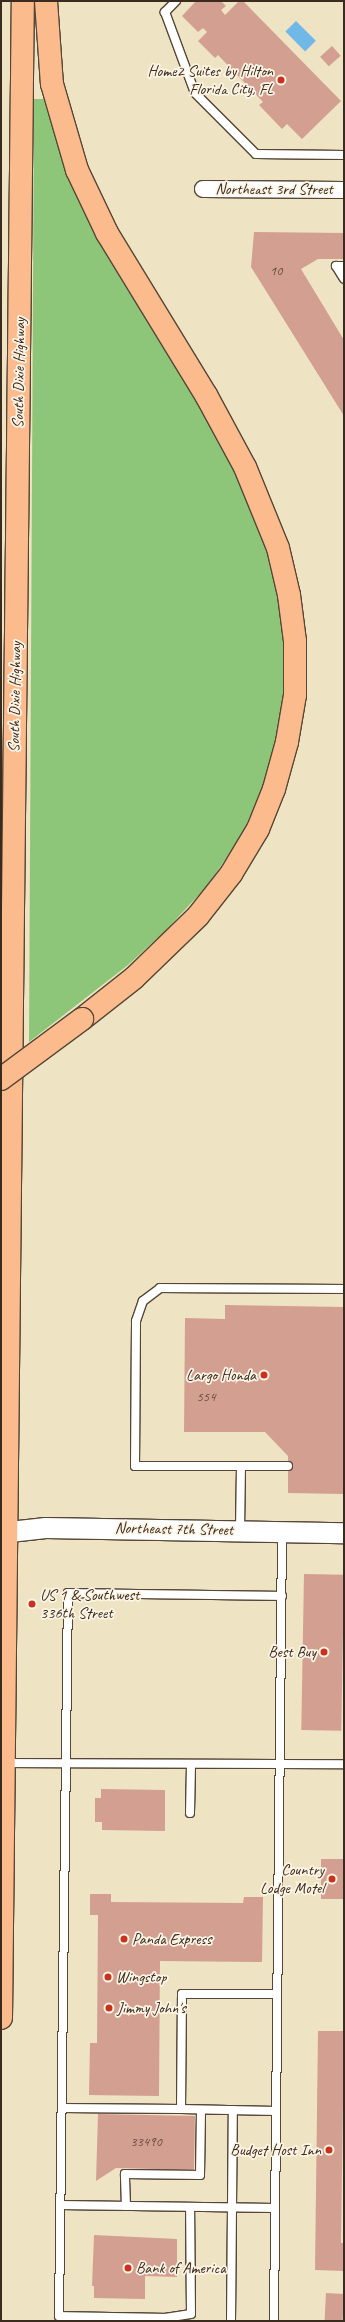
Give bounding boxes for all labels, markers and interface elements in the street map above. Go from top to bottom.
place label: Home2 Suites by Hilton Florida City, FL [148,61,273,99]
marker: Home2 Suites by Hilton Florida City, FL [276,75,286,85]
street label: Northeast 3rd Street [215,179,333,199]
house number: 10 [270,263,282,279]
street label: South Dixie Highway [8,317,30,429]
street label: South Dixie Highway [4,641,26,753]
place label: Largo Honda [187,1365,256,1385]
marker: Largo Honda [259,1370,269,1380]
house number: 554 [197,1389,215,1405]
street label: Northeast 7th Street [115,1518,233,1540]
place label: US 1 & Southwest 336th Street [40,1585,139,1623]
marker: US 1 & Southwest 336th Street [27,1599,37,1609]
place label: Best Buy [268,1642,316,1662]
marker: Best Buy [319,1647,329,1657]
place label: Country Lodge Motel [260,1860,324,1898]
marker: Country Lodge Motel [327,1874,337,1884]
place label: Panda Express [132,1929,212,1949]
marker: Panda Express [119,1934,129,1944]
place label: Wingstop [116,1967,166,1987]
marker: Wingstop [103,1972,113,1982]
place label: Jimmy John's [117,1998,185,2018]
marker: Jimmy John's [104,2003,114,2013]
house number: 33490 [130,2134,162,2150]
place label: Budget Host Inn [231,2140,321,2160]
marker: Budget Host Inn [324,2145,334,2155]
place label: Bank of America [136,2258,226,2278]
marker: Bank of America [123,2263,133,2273]

